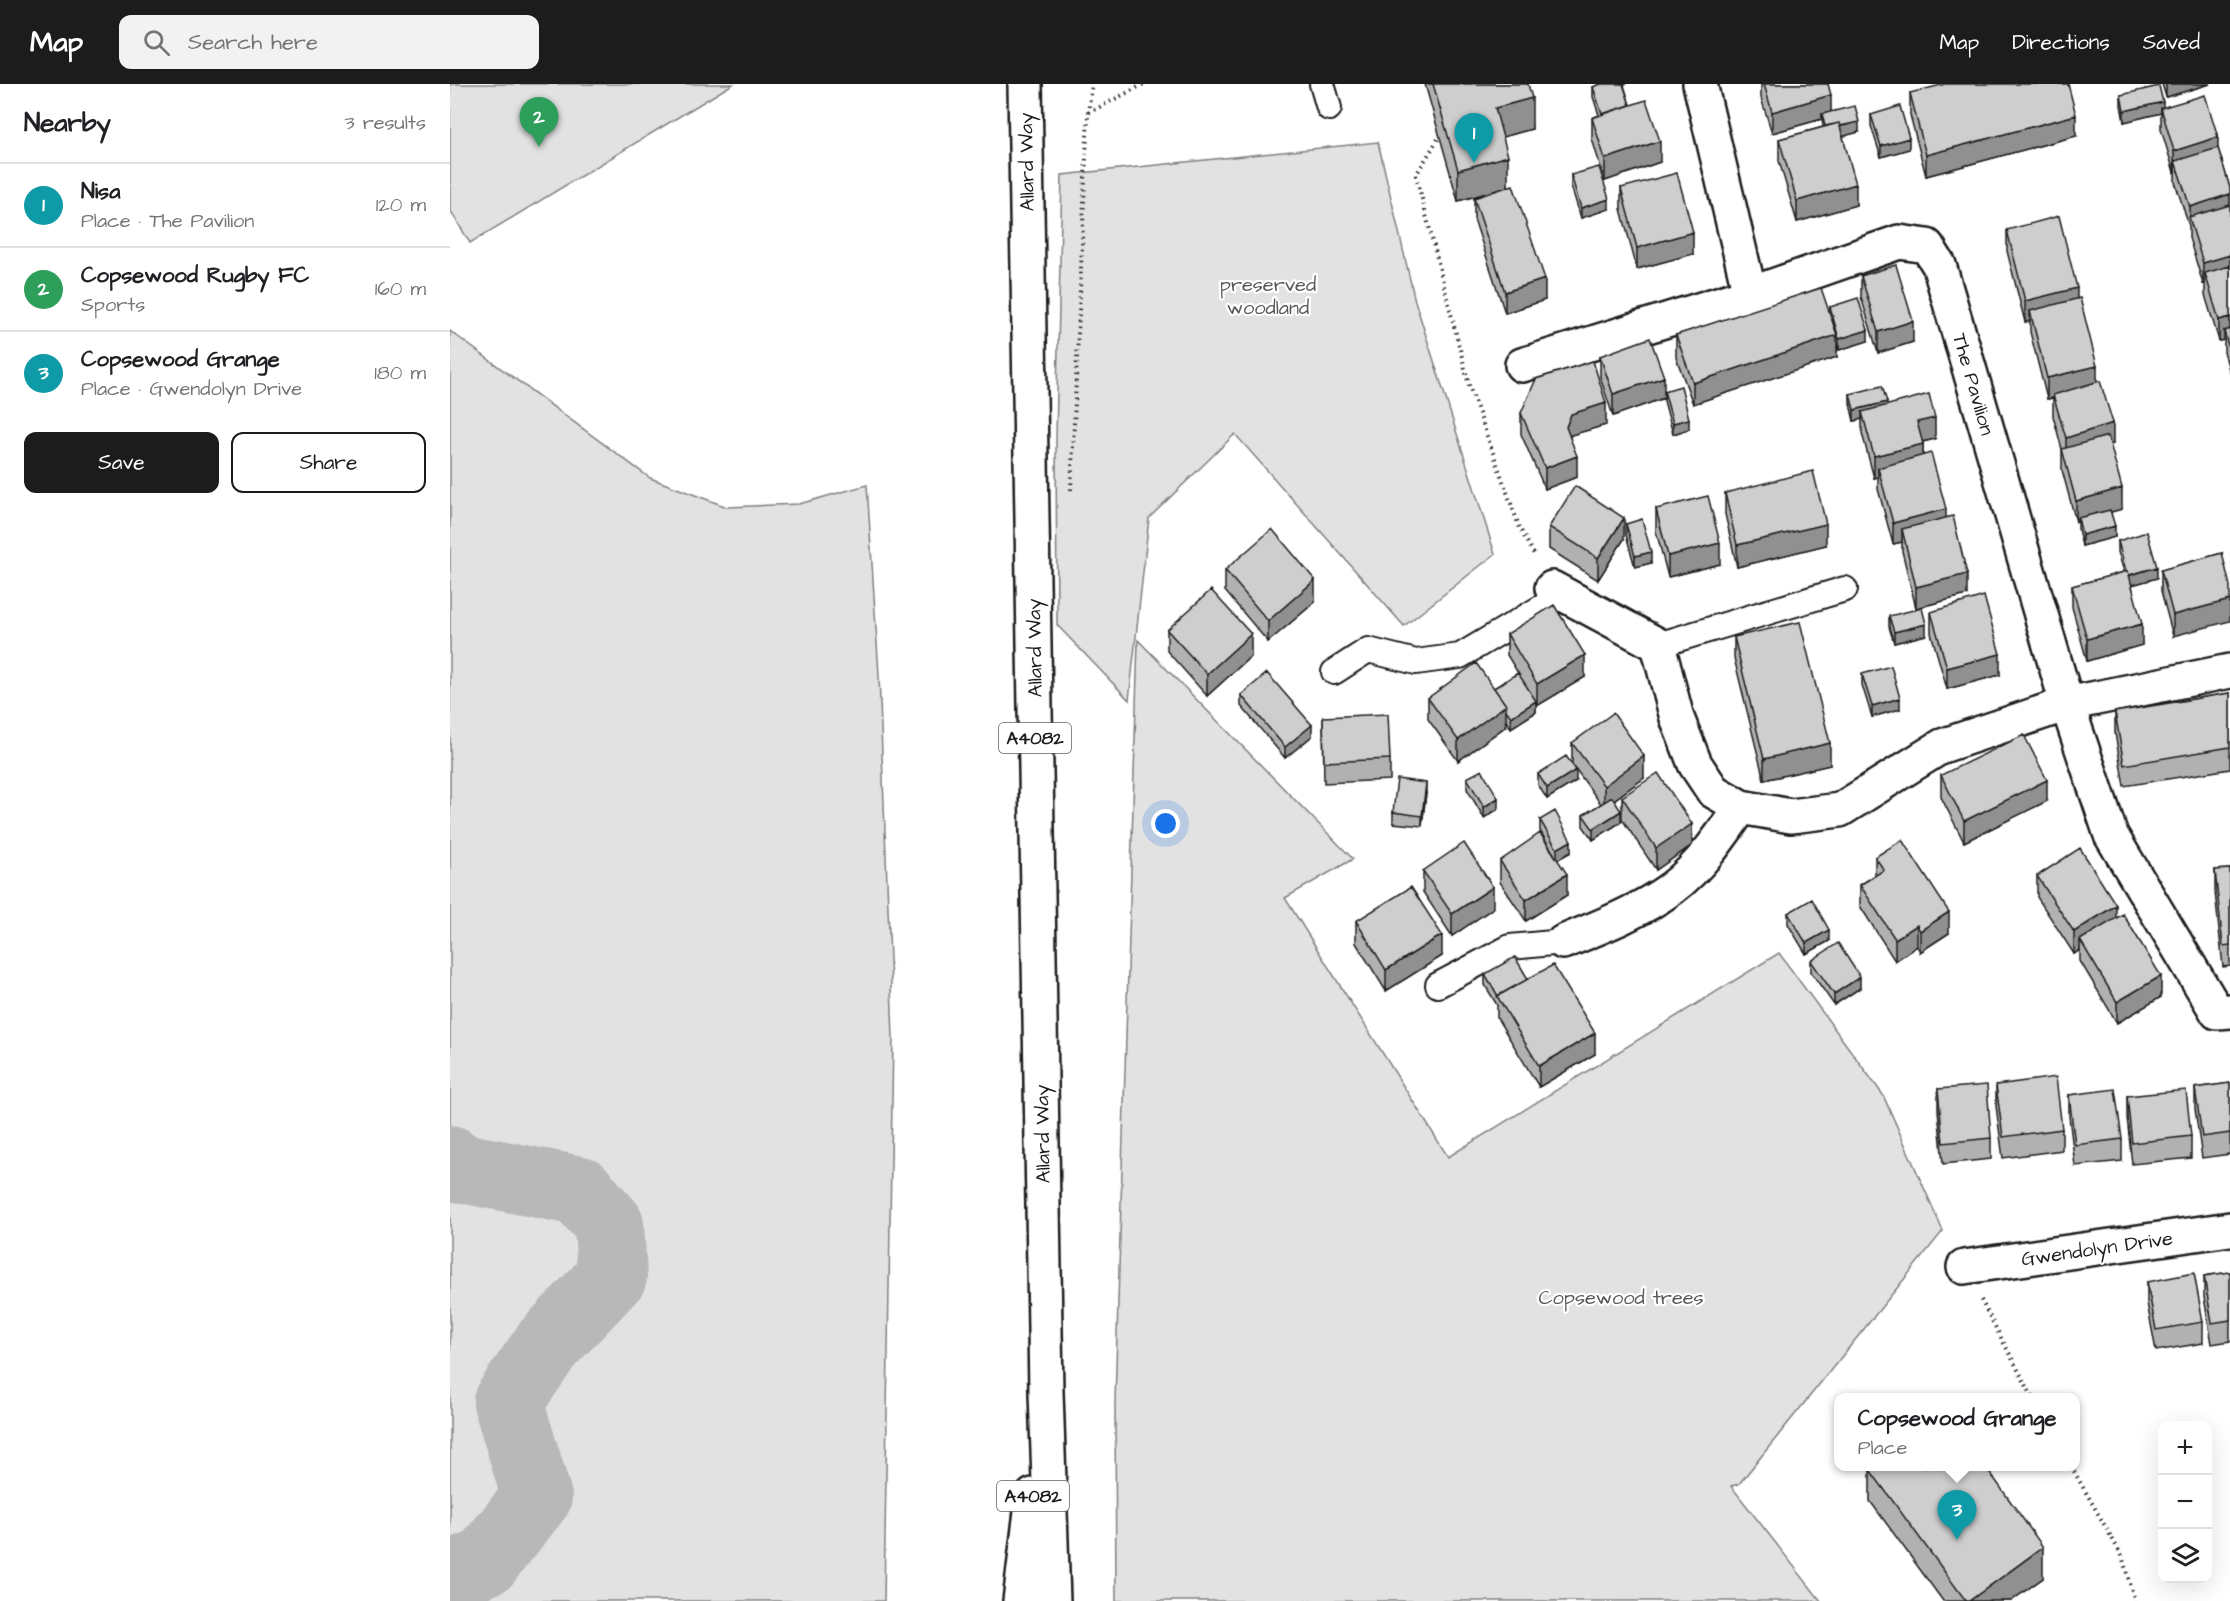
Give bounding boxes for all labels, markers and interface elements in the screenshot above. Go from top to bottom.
search box [119,15,539,69]
text: Map [30,23,83,62]
icon: search [140,26,173,59]
text: Search here [188,27,318,58]
text: Map [1939,28,1979,57]
text: Directions [2012,28,2110,57]
text: Saved [2143,28,2200,57]
pin: 2 [520,98,559,147]
text: Nearby [24,105,111,141]
text: 3 results [344,109,426,137]
street label: Allard Way [1012,112,1043,211]
pin: 1 [1454,113,1494,163]
text: Nisa [81,176,120,207]
text: 1 [42,191,45,219]
text: 120 m [376,191,426,219]
text: Place · The Pavilion [81,207,254,235]
text: Copsewood Rugby FC [81,260,309,291]
park label: preserved woodland [1220,271,1316,322]
text: 2 [38,275,49,303]
text: 160 m [375,275,426,303]
text: Sports [81,291,145,319]
street label: The Pavilion [1945,330,2001,439]
text: Copsewood Grange [81,344,280,375]
text: 3 [38,359,49,387]
text: 180 m [374,359,426,387]
text: Place · Gwendolyn Drive [81,375,302,403]
button: Save [24,432,219,493]
button: Share [231,432,426,493]
street label: Allard Way [1020,598,1051,697]
road number: A4082 [999,723,1071,753]
your location [1151,809,1180,838]
street label: Allard Way [1028,1084,1059,1183]
street label: Gwendolyn Drive [2020,1224,2175,1274]
park label: Copsewood trees [1538,1284,1704,1312]
popup [1834,1393,2080,1471]
text: Copsewood Grange [1858,1403,2056,1434]
map controls [2158,1421,2212,1583]
button: + [2158,1421,2212,1475]
text: Place [1858,1434,1907,1462]
button: − [2158,1475,2212,1529]
road number: A4082 [997,1481,1069,1511]
pin: 3 [1938,1490,1976,1540]
button: layers [2158,1529,2212,1583]

